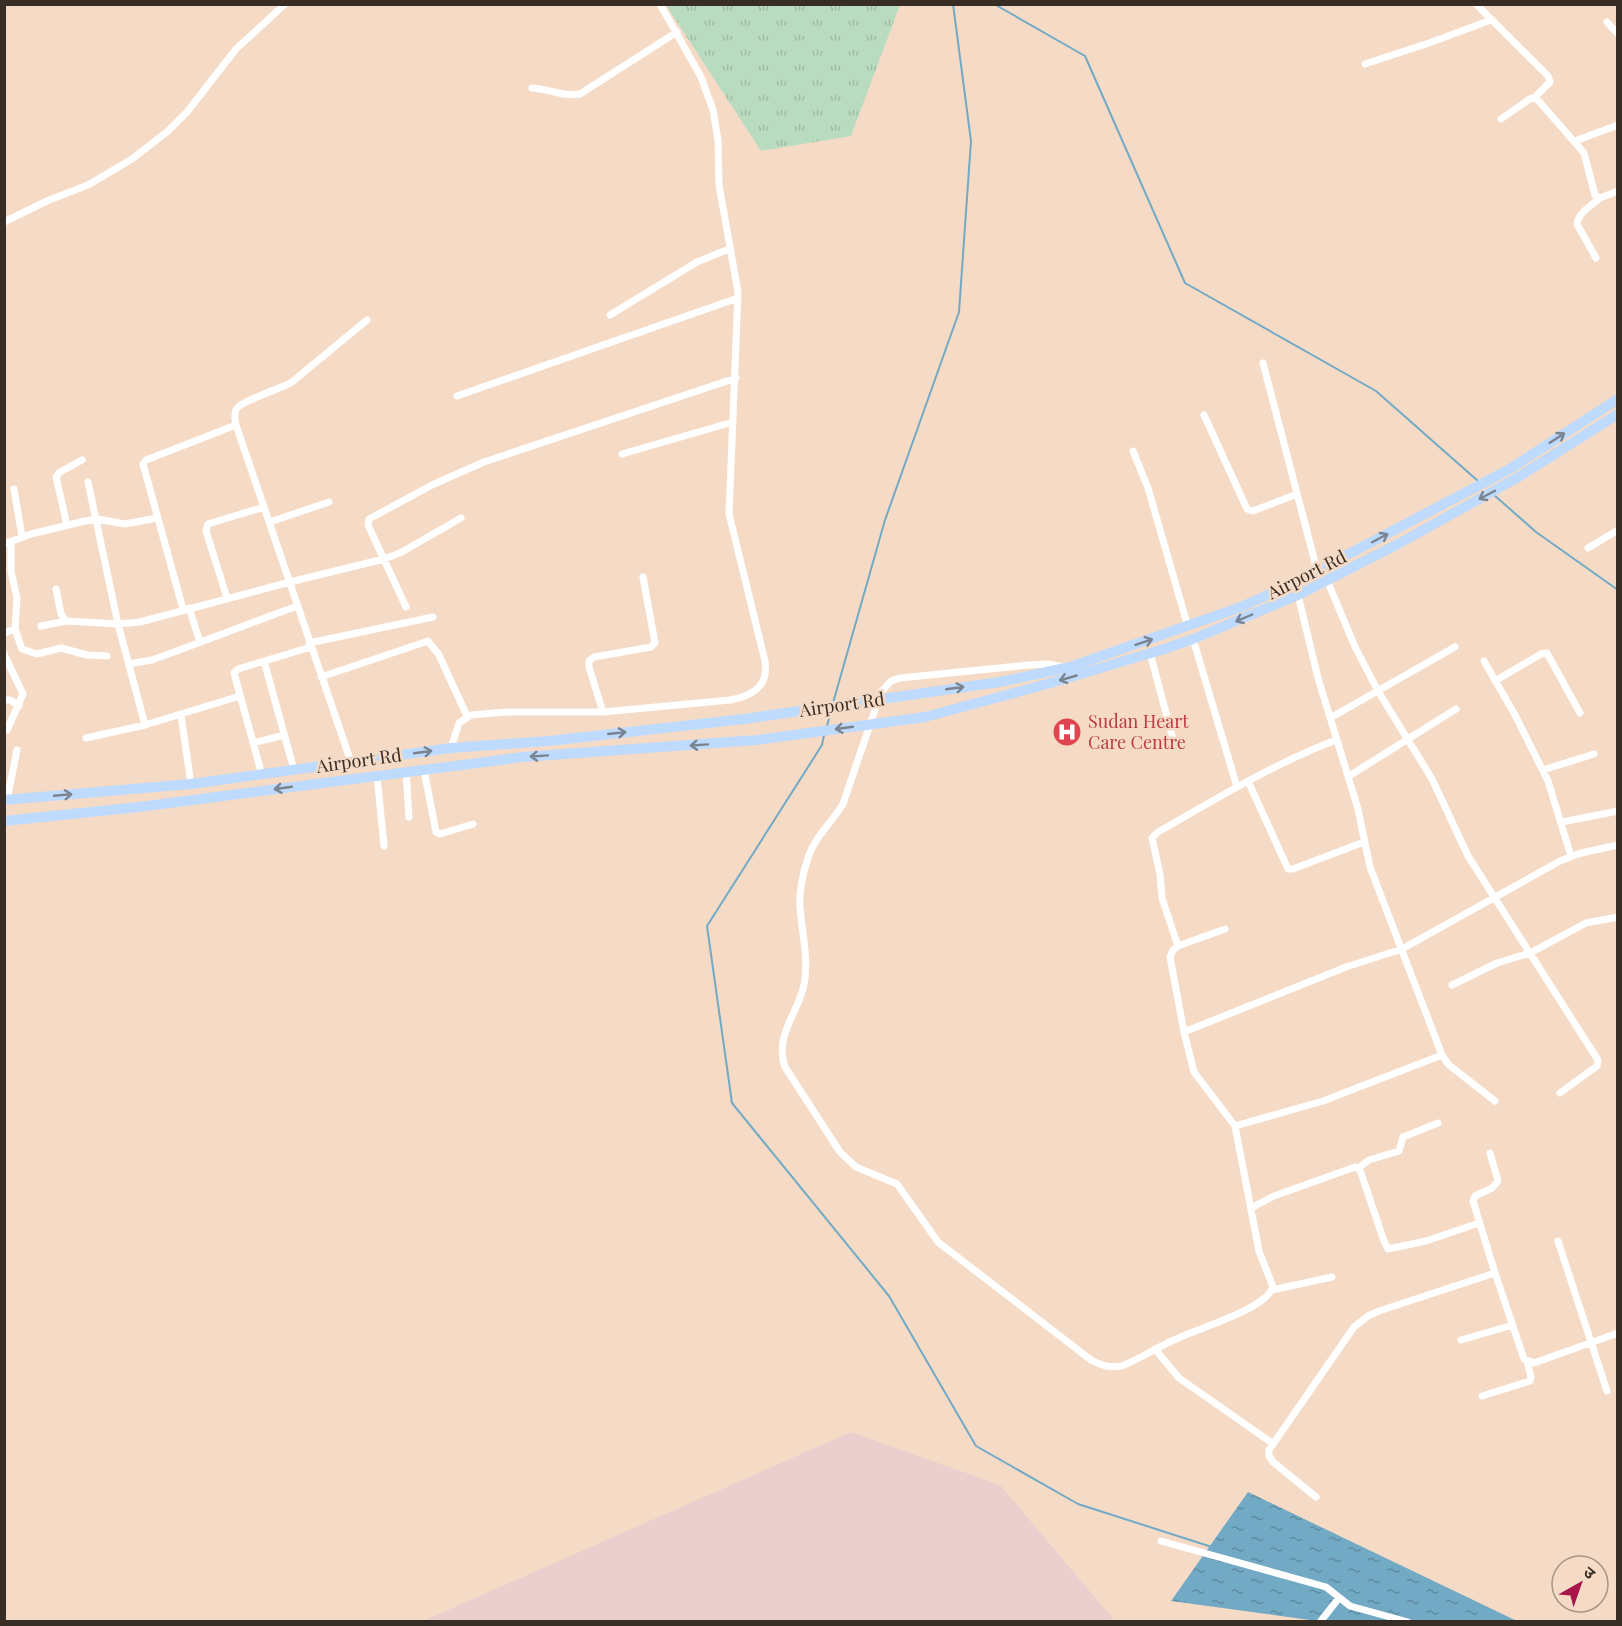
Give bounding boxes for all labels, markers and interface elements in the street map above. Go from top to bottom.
one-way arrow [1548,432,1565,444]
one-way arrow [1479,489,1496,501]
one-way arrow [1370,532,1388,544]
street label: Airport Rd [1262,544,1351,605]
one-way arrow [1235,613,1253,624]
one-way arrow [1134,636,1153,647]
one-way arrow [1059,673,1078,685]
one-way arrow [945,683,965,694]
street label: Airport Rd [797,686,886,722]
place label: Sudan Heart Care Centre [1088,709,1189,754]
hospital icon: Sudan Heart Care Centre [1051,716,1083,748]
one-way arrow [834,722,854,733]
one-way arrow [607,728,627,739]
one-way arrow [690,740,709,751]
street label: Airport Rd [314,742,403,778]
one-way arrow [413,746,432,757]
one-way arrow [529,751,549,762]
one-way arrow [274,783,293,794]
one-way arrow [52,789,72,800]
north arrow [1550,1554,1610,1614]
text: उ [1580,1561,1601,1584]

